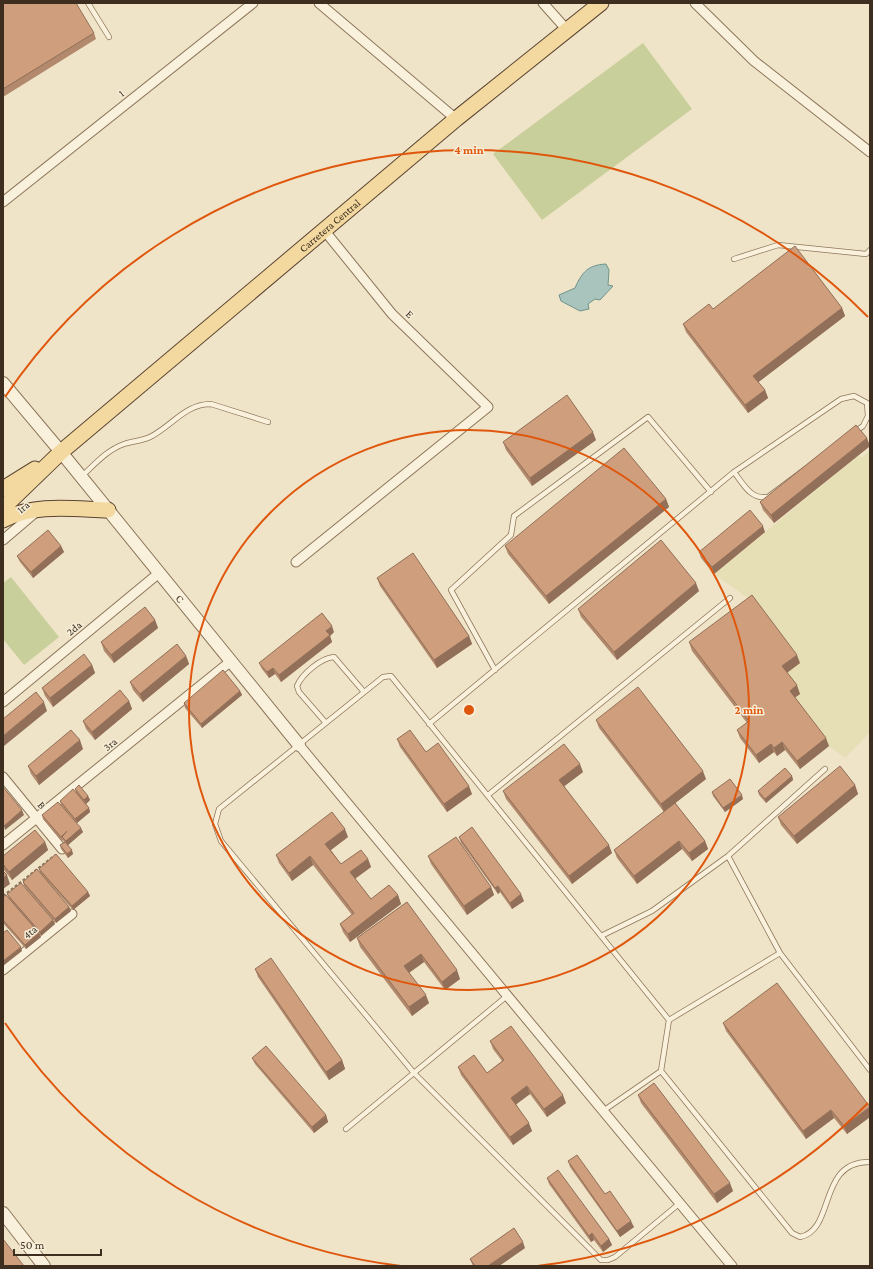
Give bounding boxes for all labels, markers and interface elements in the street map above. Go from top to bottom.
street label: 1 [116,87,126,99]
text: 4 min [454,143,484,157]
street label: Carretera Central [297,196,363,255]
street label: E [404,308,416,320]
street label: 1ra [14,498,32,516]
street label: C [173,592,187,605]
street label: 2da [64,618,84,638]
centre of rings [462,703,476,717]
text: 2 min [735,703,764,717]
street label: 3ra [101,735,119,753]
street label: B [35,799,49,811]
street label: 4ta [21,923,39,941]
scale bar [14,1231,101,1257]
text: 50 m [20,1238,45,1252]

